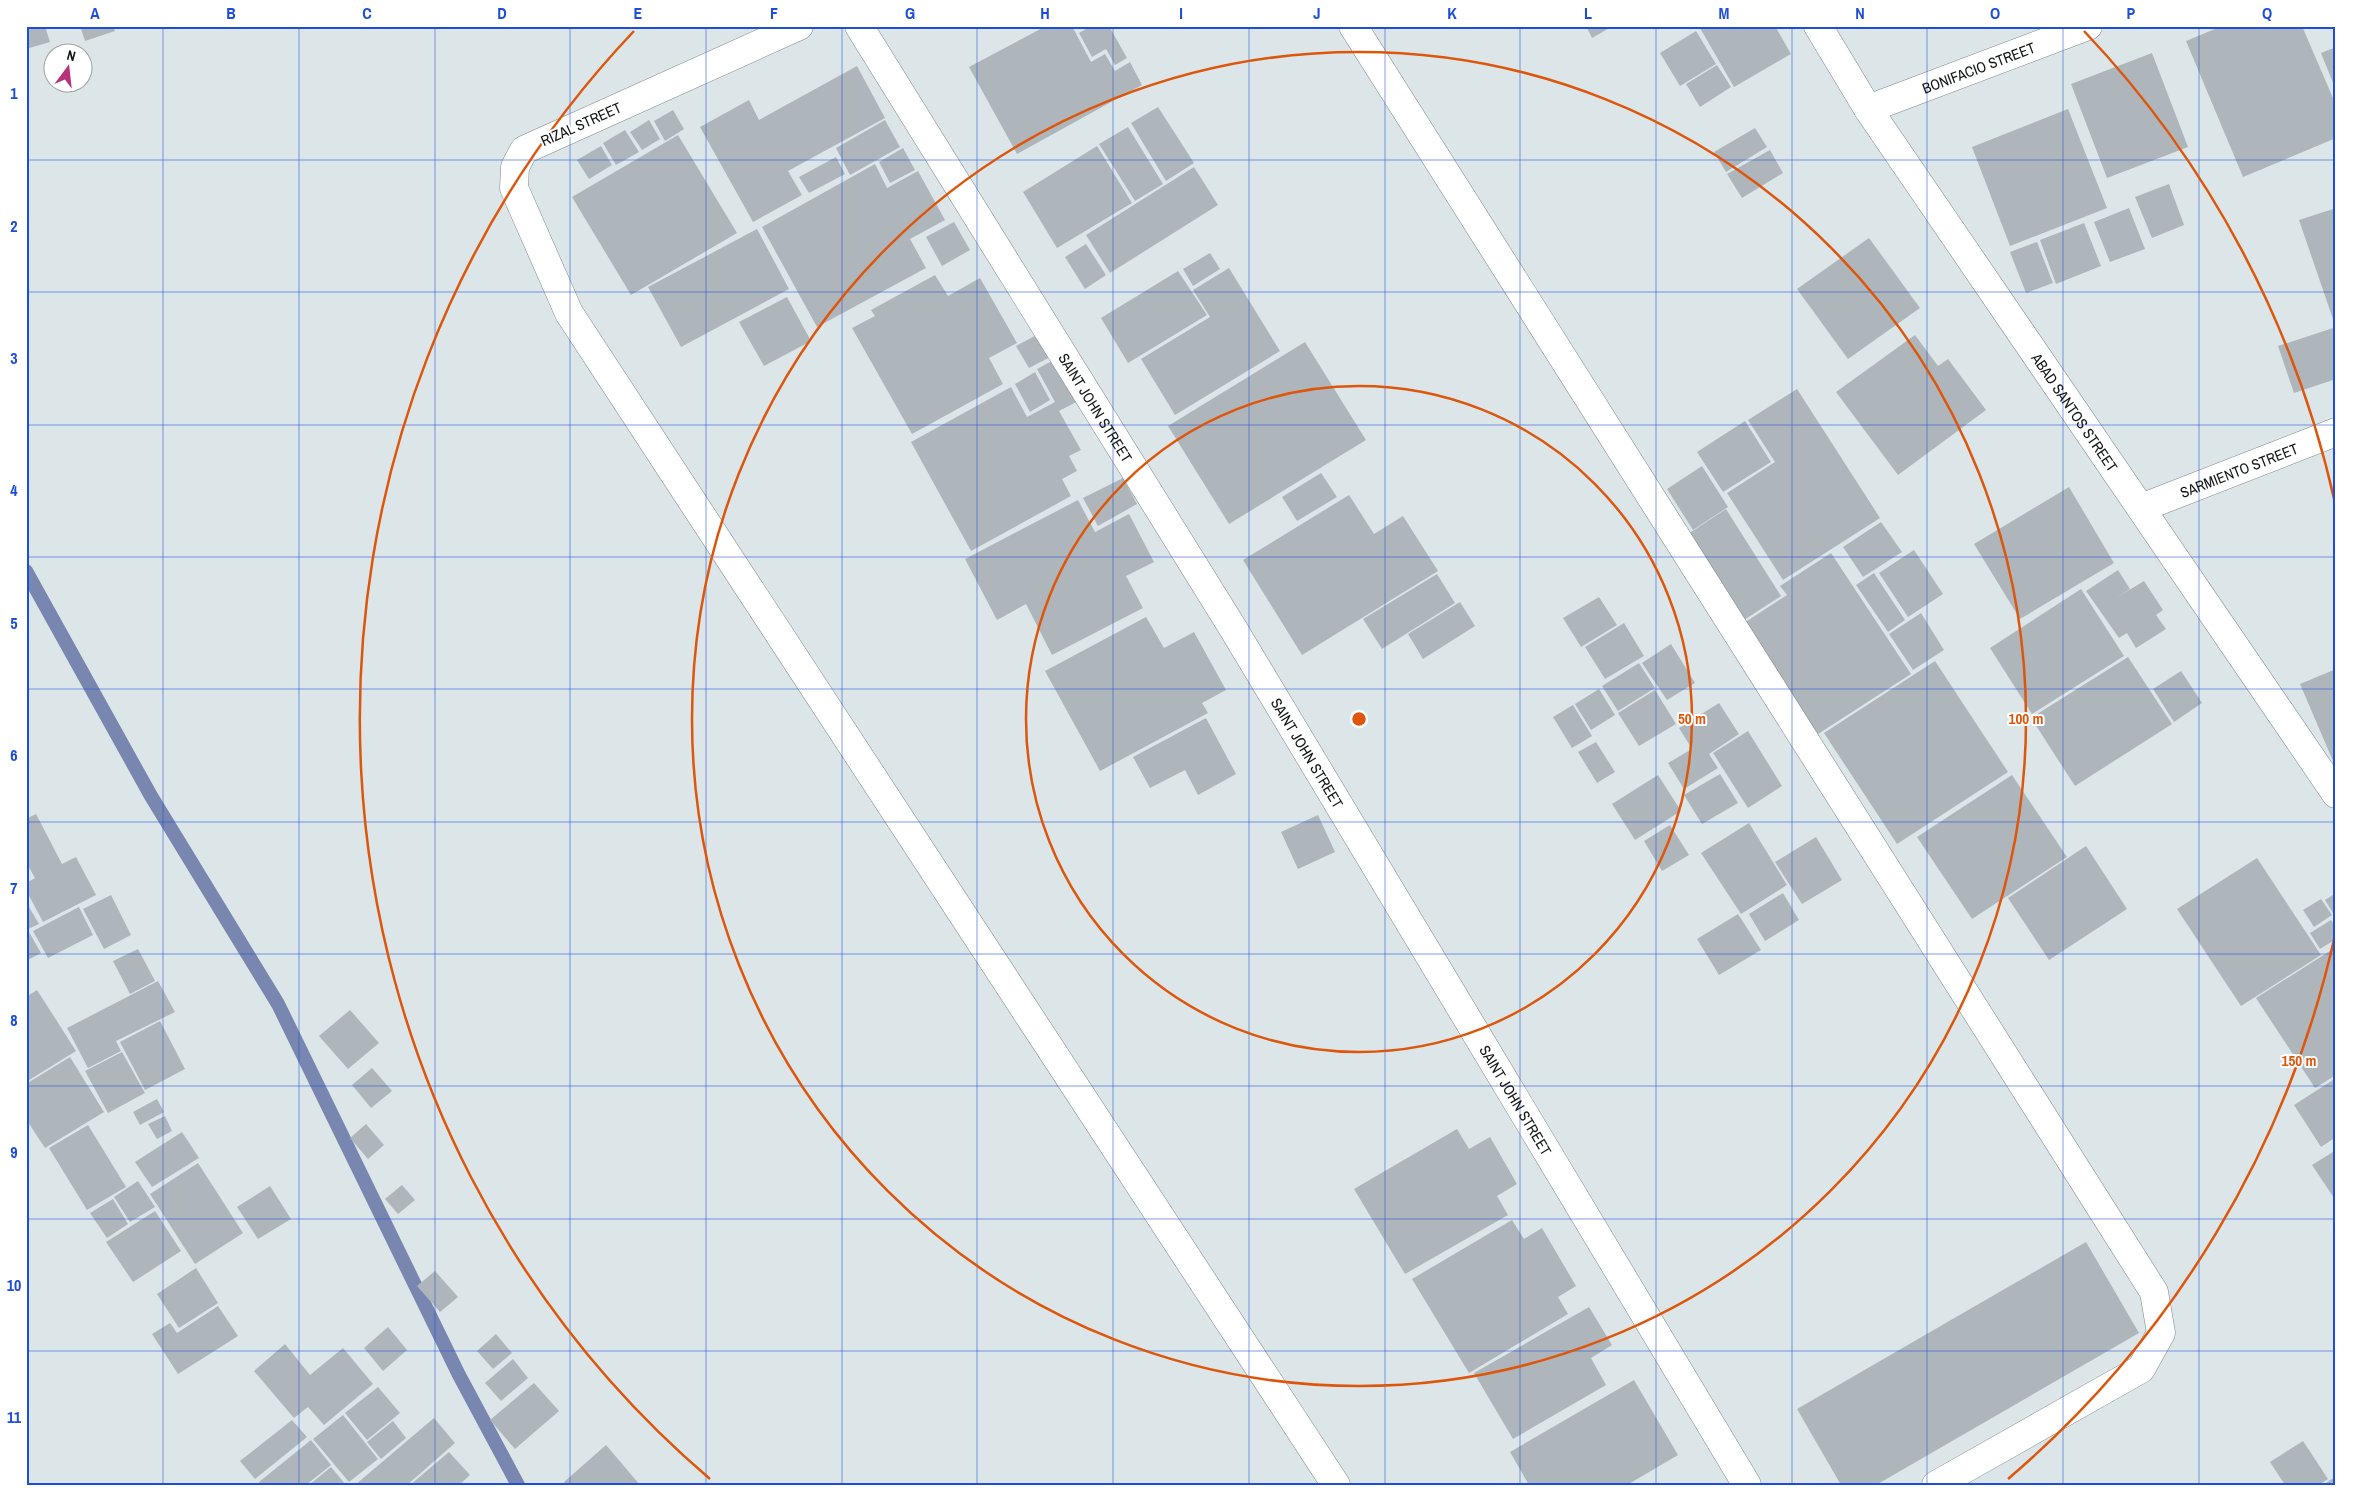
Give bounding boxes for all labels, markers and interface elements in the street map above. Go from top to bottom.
text: A [90,2,100,24]
text: B [226,2,236,24]
text: C [362,2,372,24]
text: D [497,2,507,24]
text: E [634,2,643,24]
text: F [770,2,778,24]
text: G [905,2,915,24]
text: H [1040,2,1050,24]
text: I [1179,2,1183,24]
text: J [1313,2,1321,24]
text: K [1447,2,1457,24]
text: L [1584,2,1592,24]
text: M [1719,2,1730,24]
text: N [1855,2,1865,24]
text: O [1990,2,2000,24]
text: P [2127,2,2136,24]
text: Q [2262,2,2272,24]
street label: BONIFACIO STREET [1919,36,2038,98]
north arrow [42,42,92,92]
text: N [65,46,78,65]
text: 1 [10,82,18,104]
street label: RIZAL STREET [537,97,625,151]
text: 2 [10,215,18,237]
text: 3 [10,347,18,369]
street label: ABAD SANTOS STREET [2027,348,2123,476]
street label: SAINT JOHN STREET [1054,349,1138,467]
street label: SARMIENTO STREET [2177,437,2301,502]
text: 4 [10,479,18,501]
text: 5 [10,612,18,634]
street label: SAINT JOHN STREET [1266,694,1349,812]
text: 50 m [1678,708,1706,729]
text: 100 m [2009,708,2043,729]
centre of rings [1350,710,1368,728]
text: 6 [10,744,18,766]
text: 7 [10,877,18,899]
text: 8 [10,1009,18,1031]
street label: SAINT JOHN STREET [1475,1041,1557,1159]
text: 150 m [2282,1050,2316,1071]
text: 9 [10,1141,18,1163]
text: 10 [7,1274,21,1296]
text: 11 [7,1406,22,1428]

